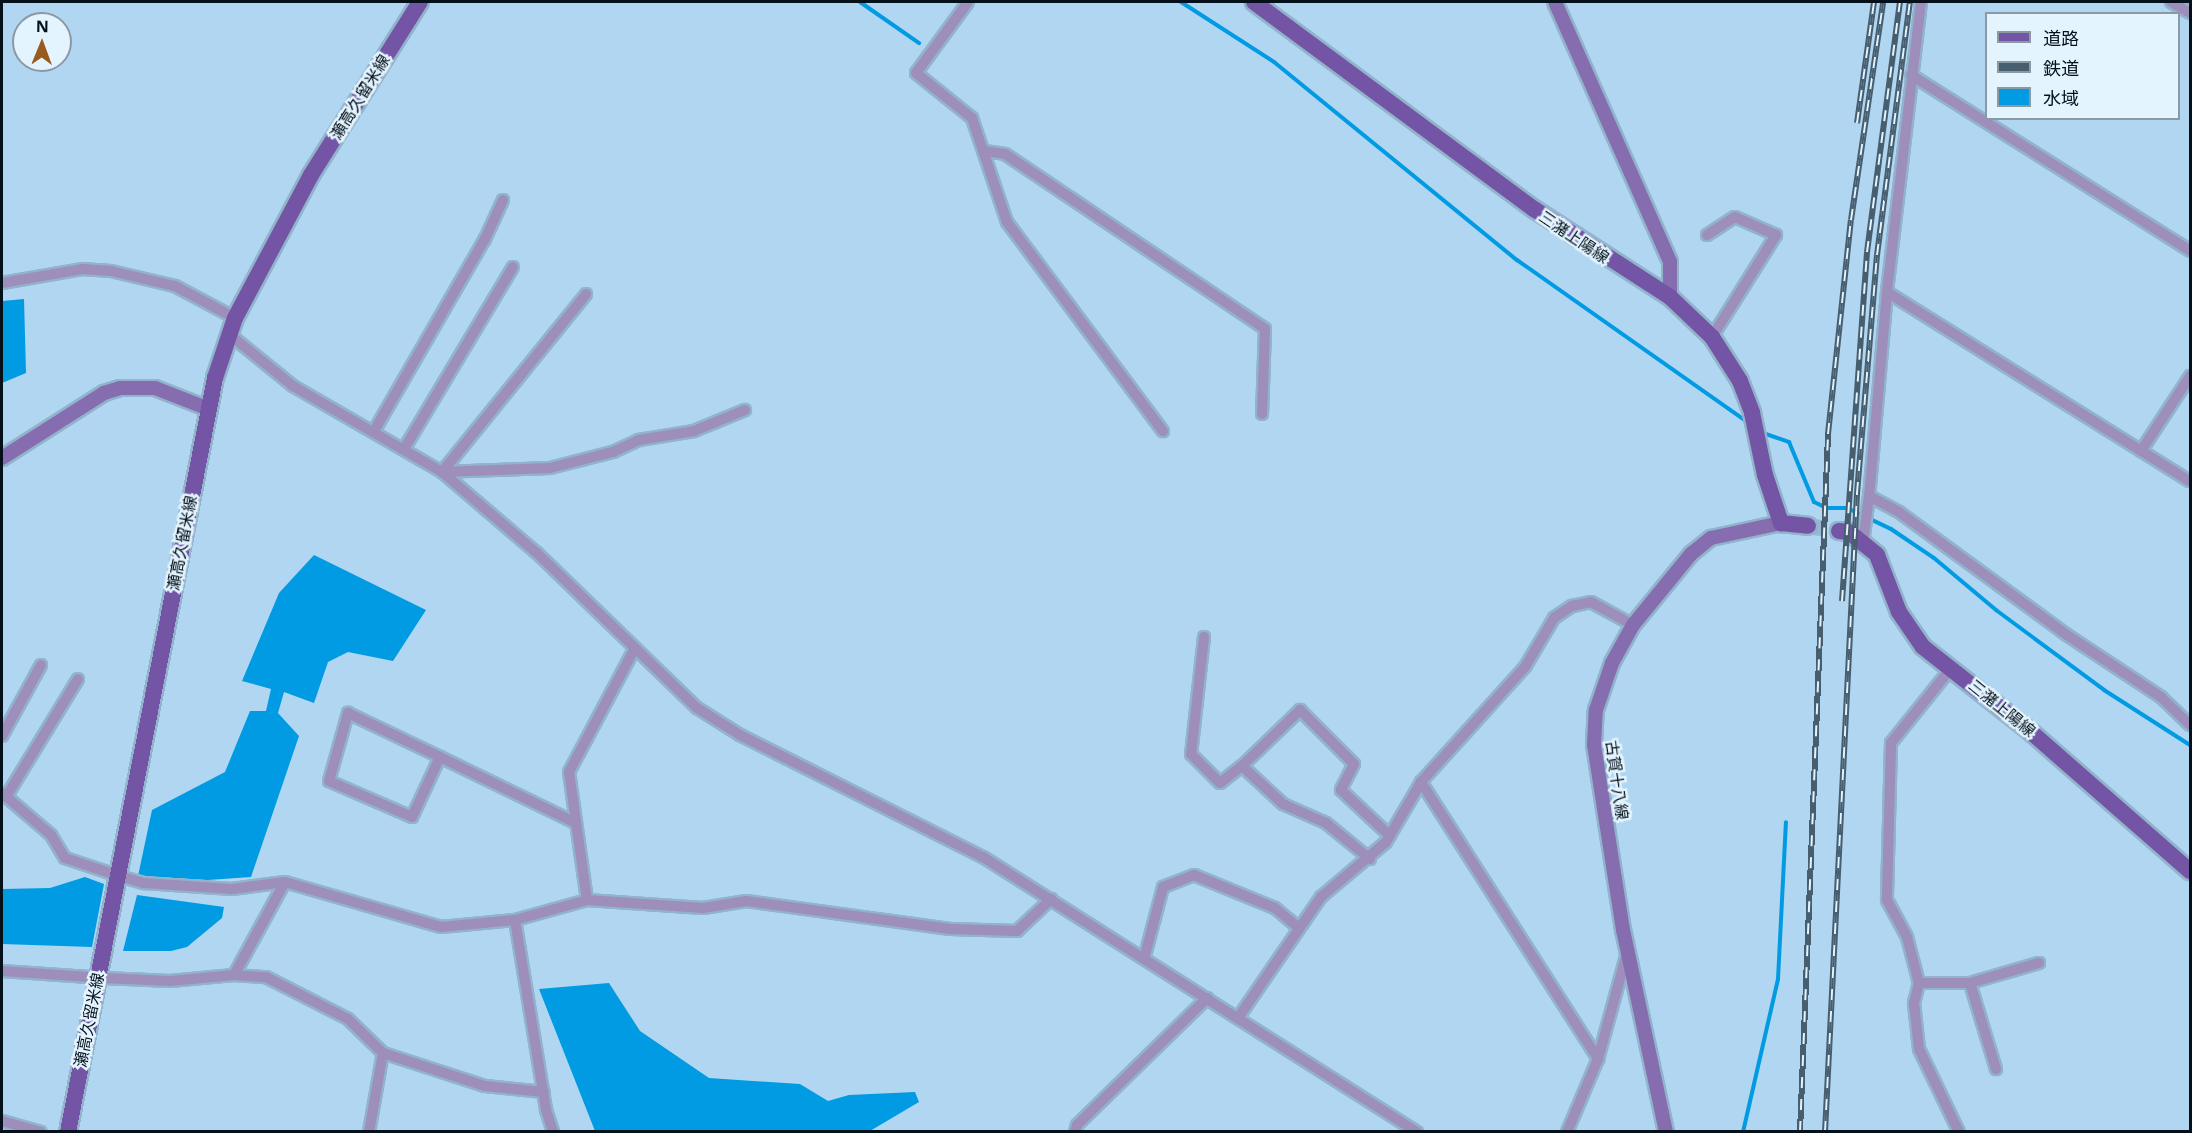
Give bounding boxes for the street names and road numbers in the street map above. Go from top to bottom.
street label: 瀬高久留米線 [326,51,394,143]
street label: 三潴上陽線 [1535,207,1613,267]
street label: 瀬高久留米線 [163,494,201,592]
street label: 三潴上陽線 [1965,675,2039,741]
street label: 古賀十八線 [1602,739,1632,821]
street label: 瀬高久留米線 [70,971,108,1069]

